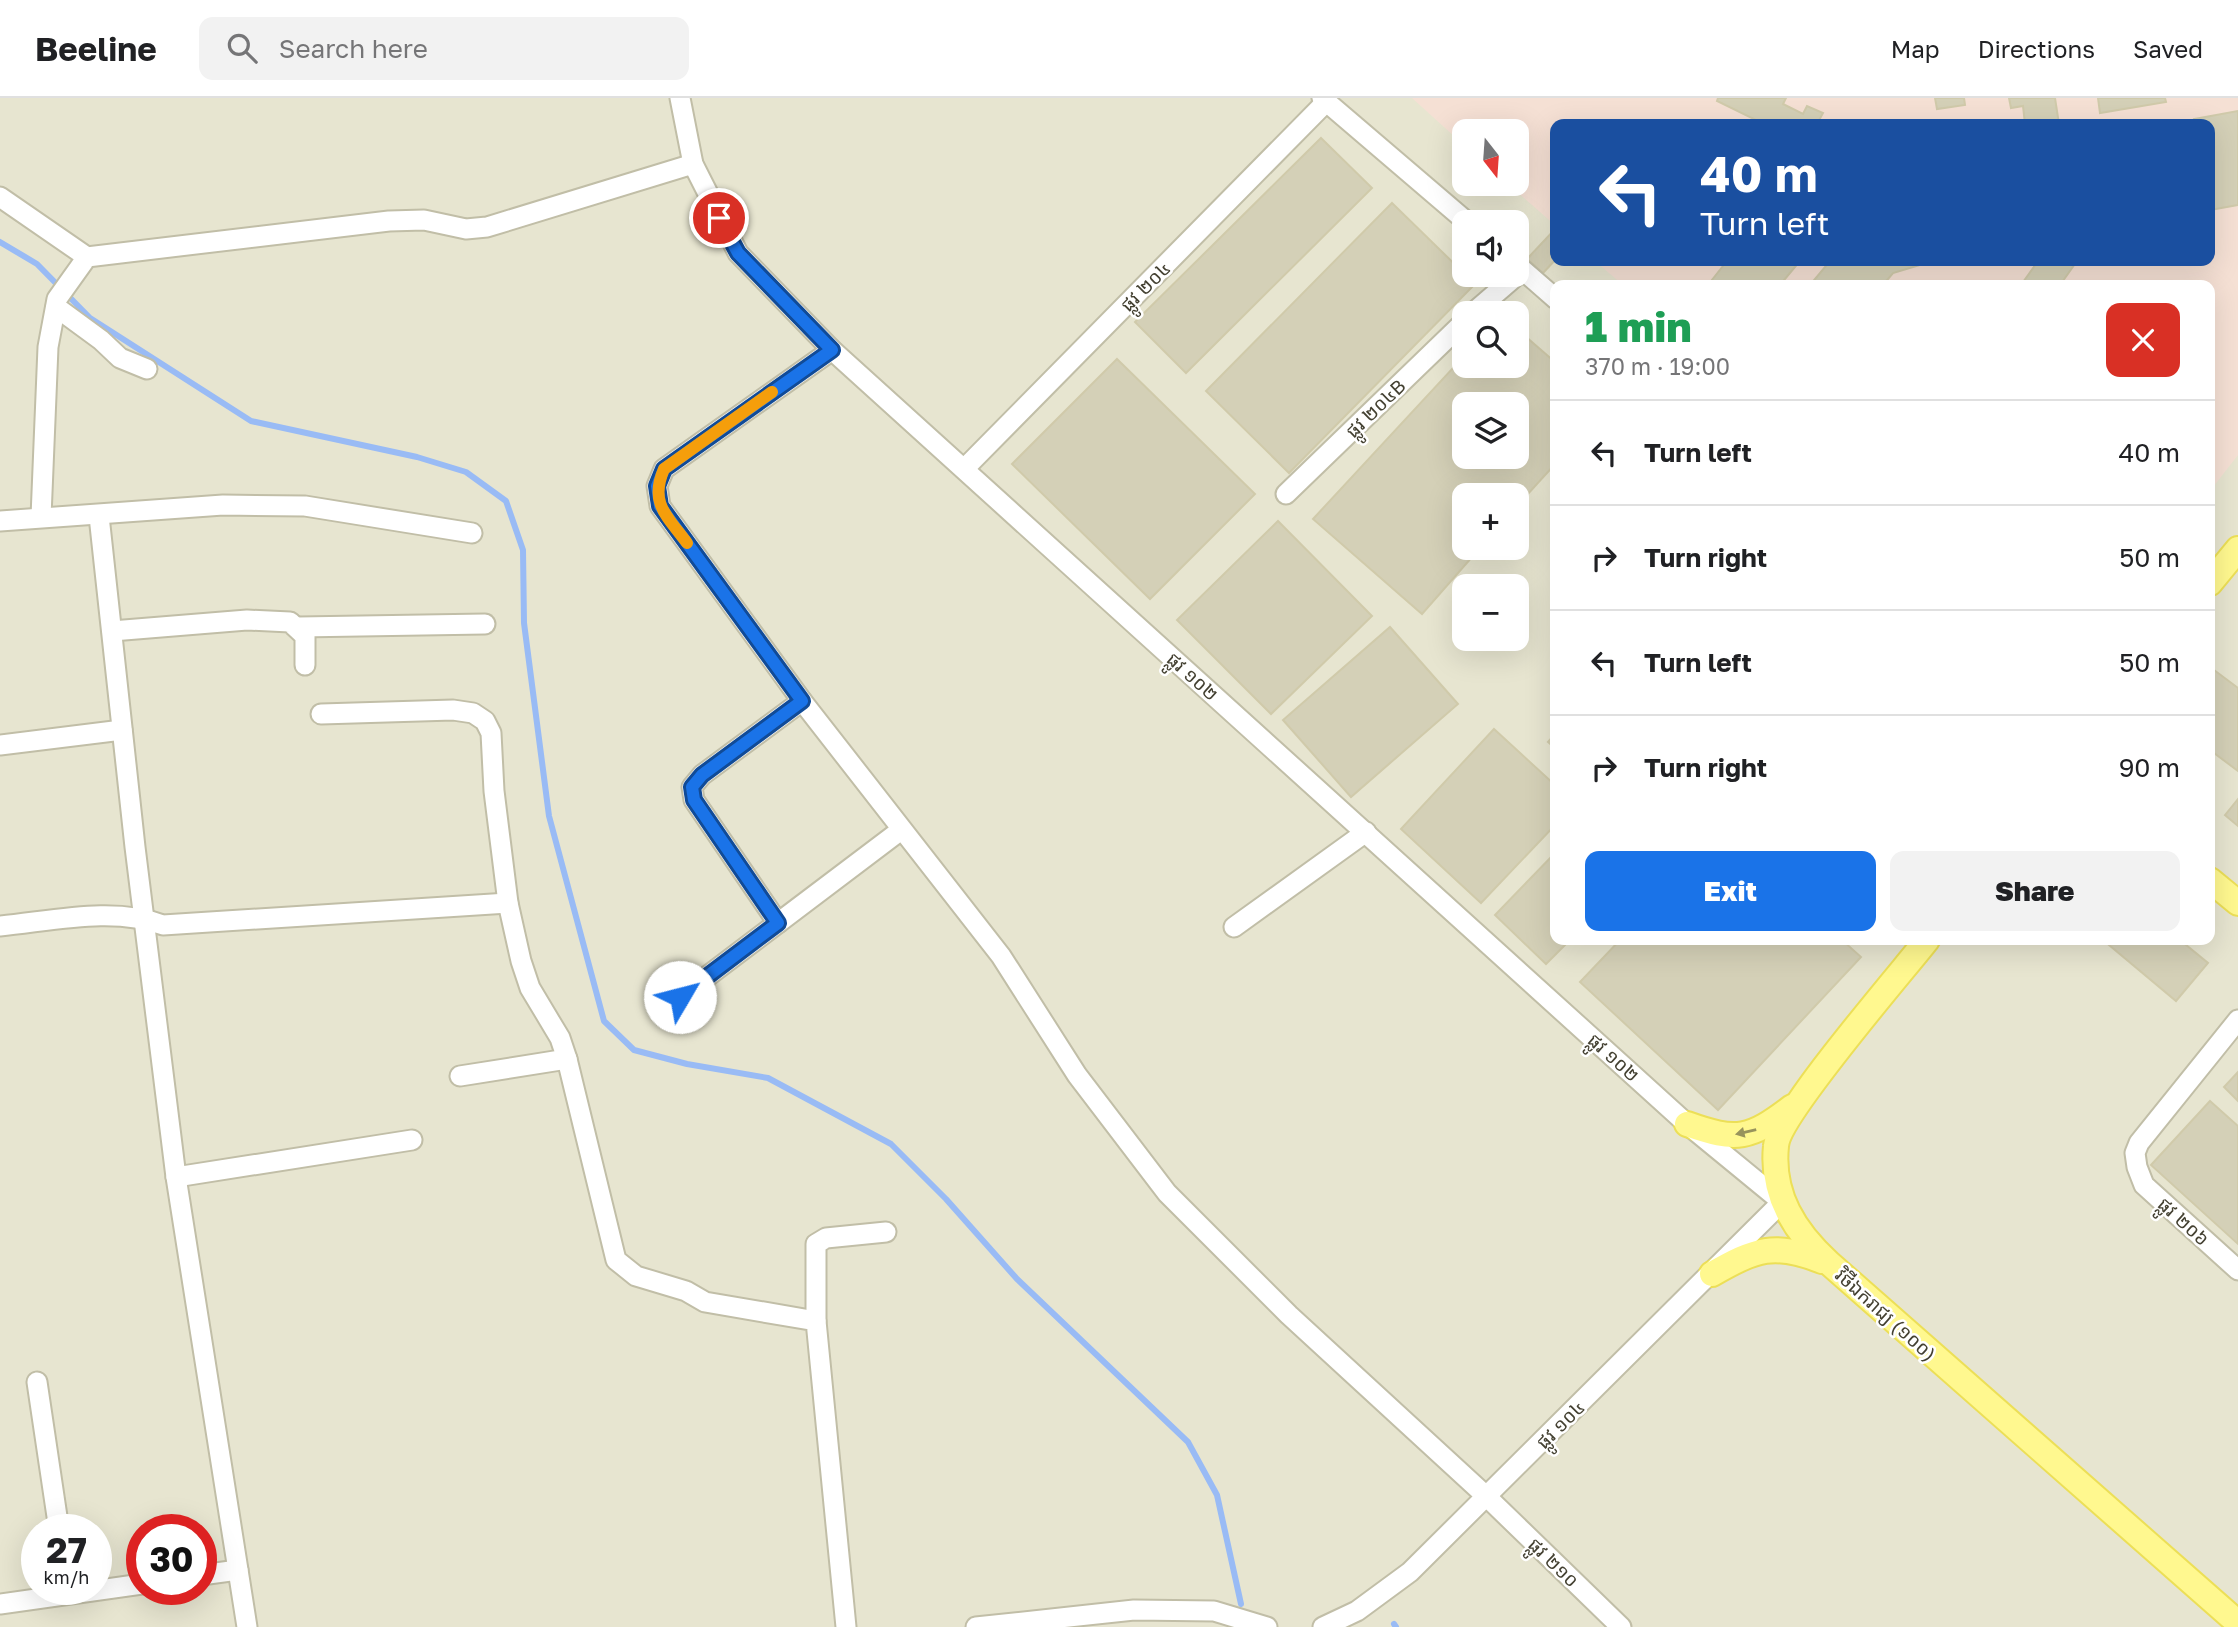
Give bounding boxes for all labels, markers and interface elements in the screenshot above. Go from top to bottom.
search box [199,17,689,80]
text: Beeline [35,29,157,68]
icon: search [223,29,261,67]
text: Search here [279,33,428,64]
text: Map [1891,34,1940,63]
text: Directions [1978,34,2095,63]
text: Saved [2133,34,2203,63]
north arrow [1452,119,1530,196]
map controls [1452,119,1529,651]
text: 40 m [1700,144,1818,203]
icon: left [1585,147,1676,238]
pin [689,188,749,248]
icon: arrive [700,199,738,237]
text: Turn left [1700,204,1829,242]
button: sound [1452,210,1529,287]
street label: ផ្លូវ ២០៤ [1115,256,1180,321]
button: search [1452,301,1529,378]
text: 1 min [1585,301,1692,351]
button: close [2106,303,2180,377]
text: 370 m · 19:00 [1585,352,1730,380]
street label: ផ្លូវ ២០៤B [1340,374,1414,447]
button: layers [1452,392,1529,469]
icon: left [1585,434,1623,472]
text: Turn left [1644,437,1752,468]
text: 40 m [2119,437,2180,468]
button: + [1452,483,1529,560]
icon: right [1585,539,1623,577]
text: Turn right [1644,542,1767,573]
text: 50 m [2119,542,2180,573]
button: − [1452,574,1529,651]
icon: left [1585,644,1623,682]
street label: ផ្លូវ ១០២ [1158,647,1224,710]
text: Turn left [1644,647,1752,678]
text: 50 m [2119,647,2180,678]
icon: right [1585,749,1623,787]
text: Turn right [1644,752,1767,783]
text: 90 m [2119,752,2180,783]
button: Exit [1585,851,1876,931]
button: Share [1890,851,2180,931]
position arrow [643,960,717,1034]
street label: ផ្លូវ ១០២ [1579,1028,1645,1091]
one-way arrow [1735,1127,1757,1138]
street label: ផ្លូវ ២០៦ [2149,1192,2215,1255]
street label: វិថីឯករាជ្យ (១០០) [1830,1263,1941,1366]
street label: ផ្លូវ ១០៤ [1531,1395,1594,1458]
speed limit sign: 30 [126,1514,217,1605]
text: 27 [46,1529,87,1571]
street label: ផ្លូវ ២១០ [1519,1532,1584,1596]
text: km/h [44,1566,89,1588]

